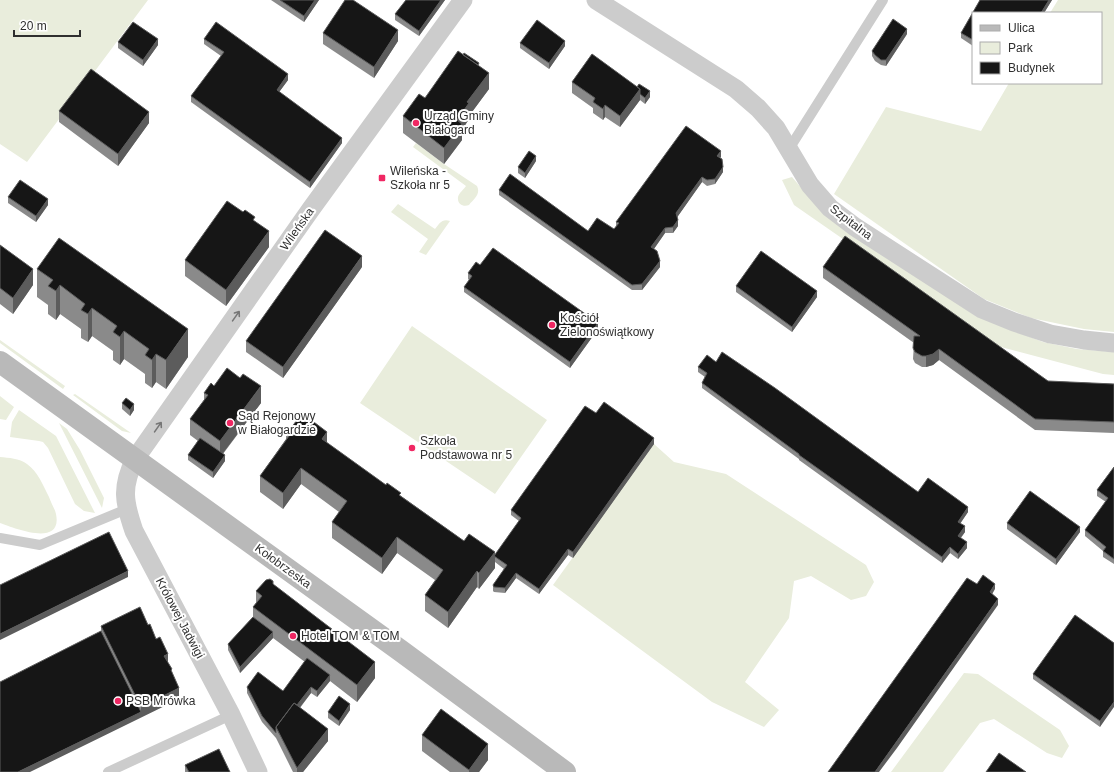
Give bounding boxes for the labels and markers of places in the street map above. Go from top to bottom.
place label: Urząd Gminy Białogard [424,109,494,137]
marker: Urząd Gminy Białogard [411,118,421,128]
place label: Wileńska - Szkoła nr 5 [390,164,450,192]
marker: Wileńska - Szkoła nr 5 [377,173,387,183]
place label: Kościół Zielonoświątkowy [560,311,654,339]
marker: Kościół Zielonoświątkowy [547,320,557,330]
place label: Sąd Rejonowy w Białogardzie [237,409,316,437]
marker: Sąd Rejonowy w Białogardzie [225,418,235,428]
place label: Szkoła Podstawowa nr 5 [420,434,512,462]
marker: Szkoła Podstawowa nr 5 [407,443,417,453]
place label: Hotel TOM & TOM [301,629,399,643]
marker: Hotel TOM & TOM [288,631,298,641]
place label: PSB Mrówka [126,694,196,708]
marker: PSB Mrówka [113,696,123,706]

